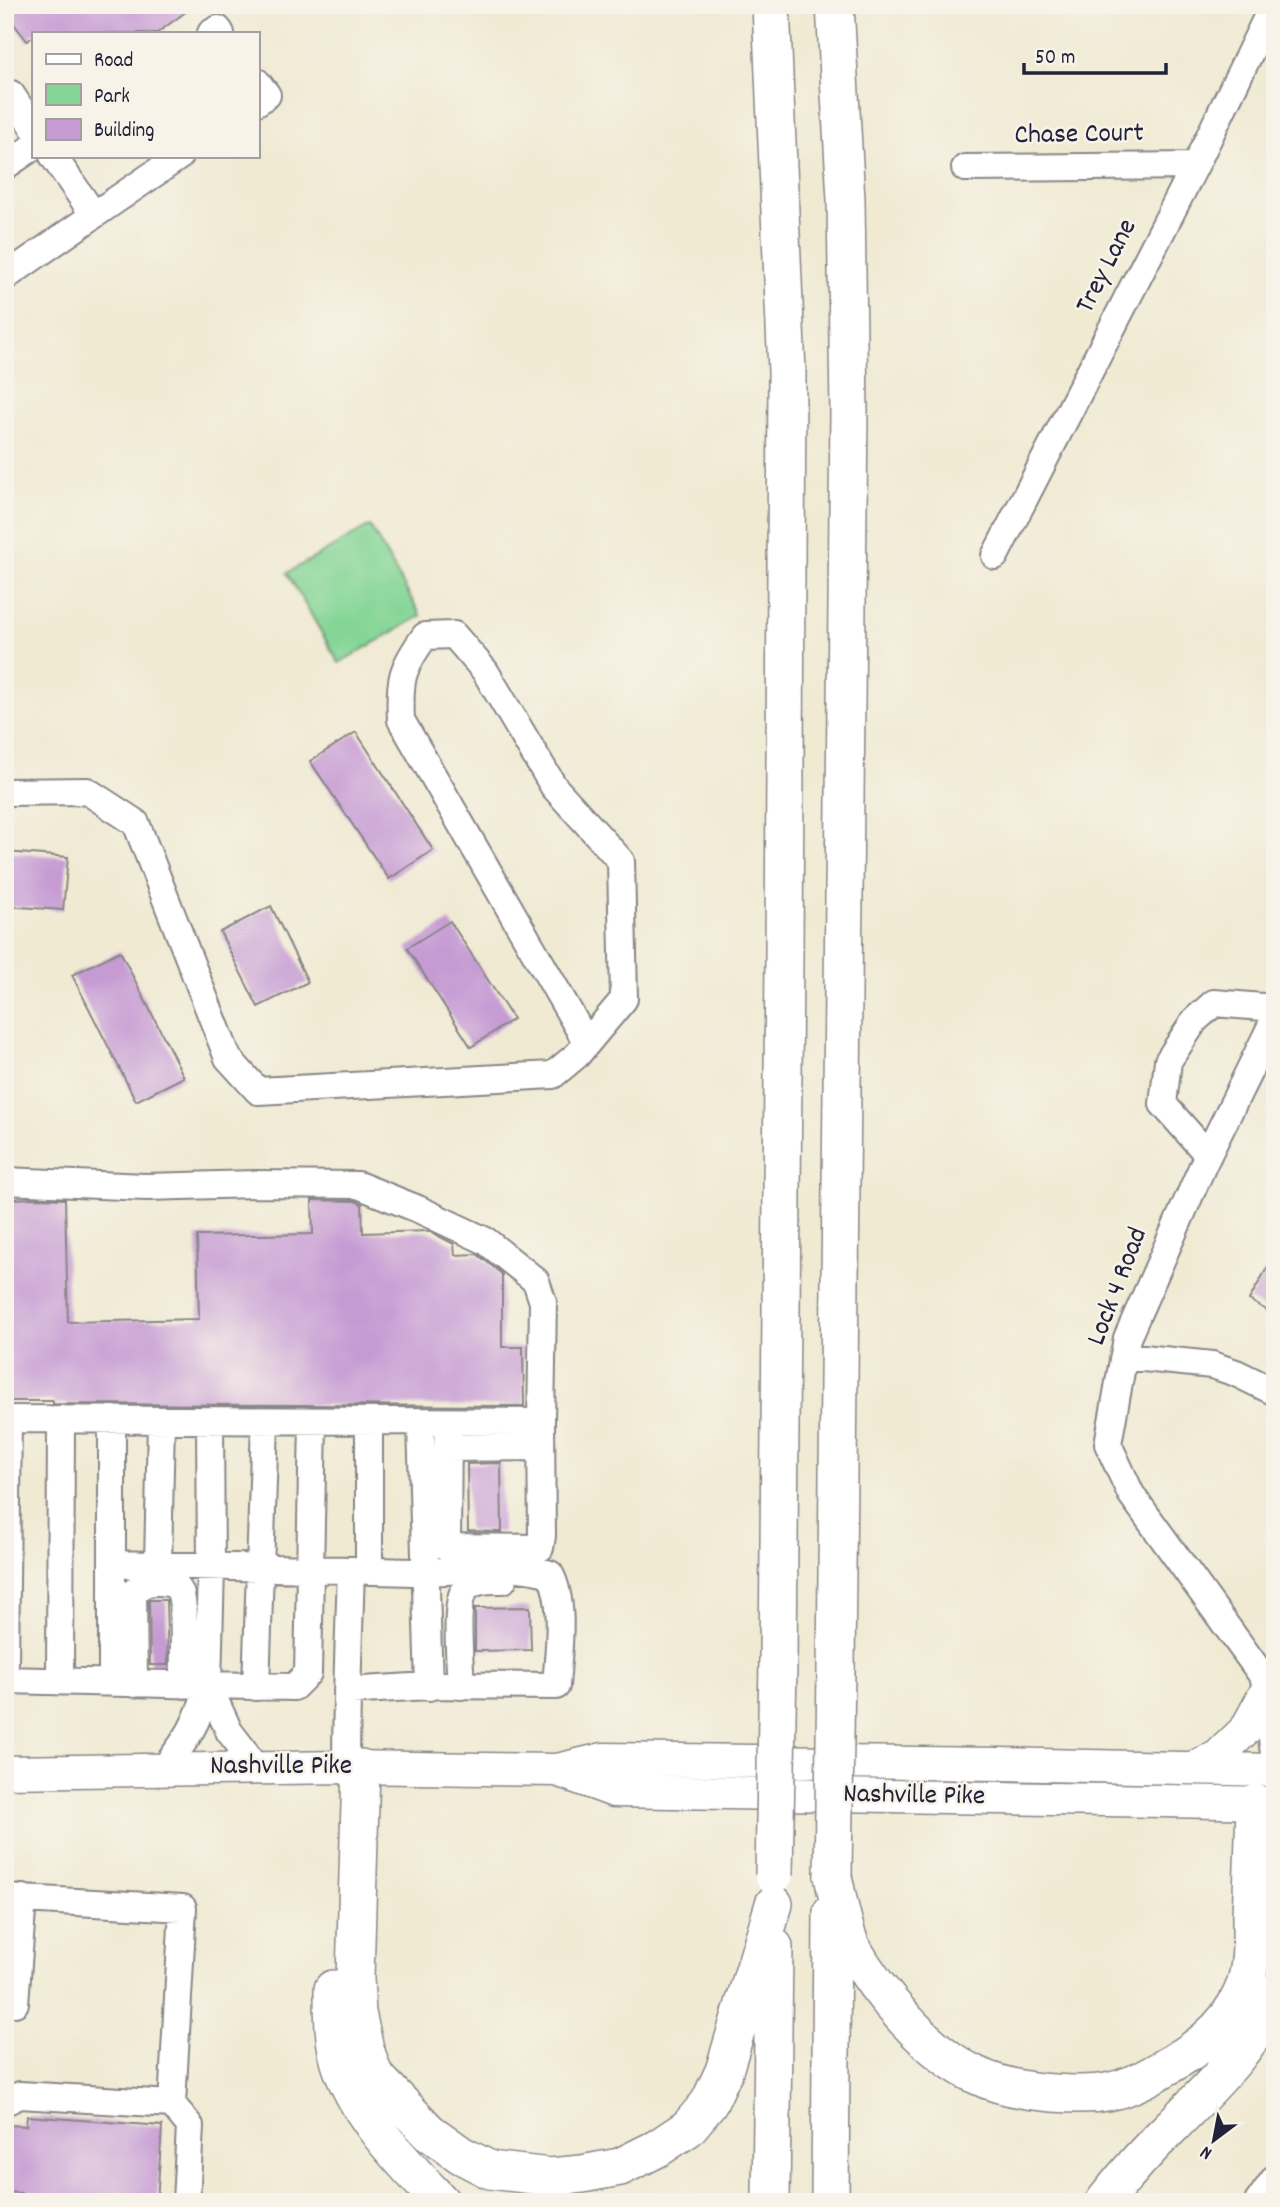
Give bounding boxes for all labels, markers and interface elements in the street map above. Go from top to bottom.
legend [32,32,259,158]
scale bar [1024,32,1166,76]
text: 50 m [1035,44,1075,74]
text: Road [94,47,133,77]
text: Park [94,83,130,113]
street label: Chase Court [1014,115,1144,157]
text: Building [94,117,154,147]
street label: Trey Lane [1067,213,1149,321]
street label: Lock 4 Road [1078,1222,1160,1352]
street label: Nashville Pike [210,1748,352,1788]
street label: Nashville Pike [843,1776,985,1818]
north arrow [1178,2106,1248,2176]
text: N [1196,2138,1218,2165]

